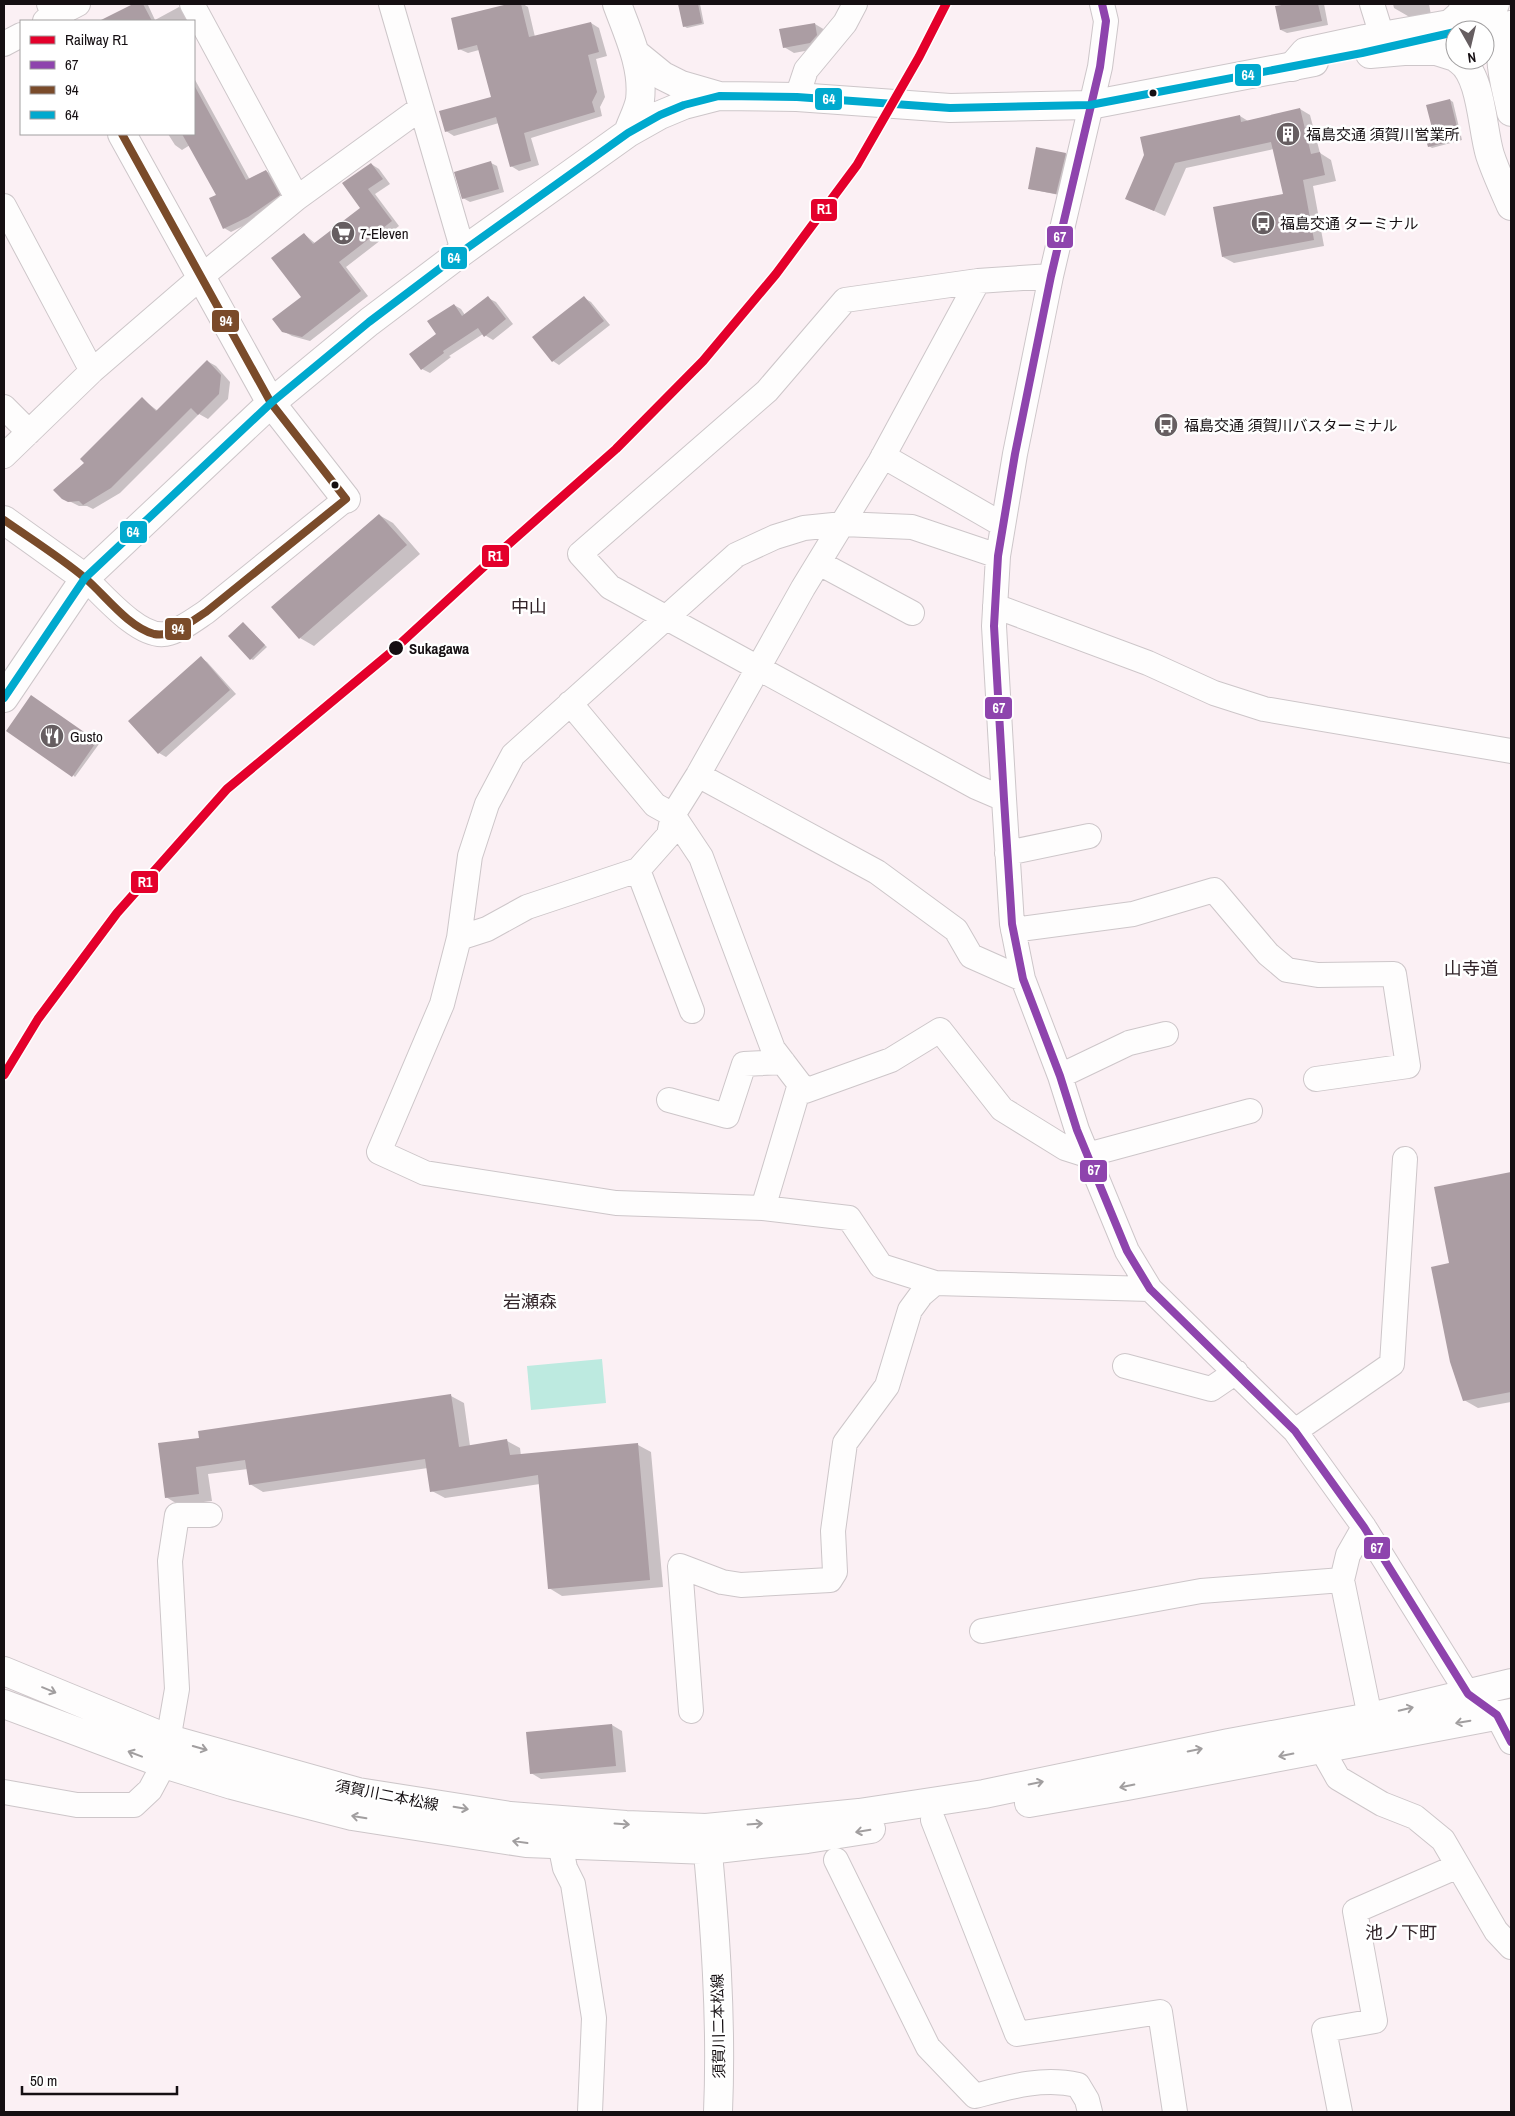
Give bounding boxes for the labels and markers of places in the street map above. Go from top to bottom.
unlabelled marker [1148,88,1158,98]
building icon: 福島交通 須賀川営業所 [1275,121,1301,147]
place label: 福島交通 須賀川営業所 [1306,124,1459,145]
bus stop icon: 福島交通 ターミナル [1250,210,1276,236]
place label: 福島交通 ターミナル [1280,213,1418,234]
supermarket icon: 7-Eleven [330,220,356,246]
place label: 7-Eleven [360,223,409,244]
bus stop icon: 福島交通 須賀川バスターミナル [1153,412,1179,438]
place label: 福島交通 須賀川バスターミナル [1184,415,1397,436]
unlabelled marker [330,480,340,490]
place label: Sukagawa [409,638,469,659]
marker: Sukagawa [387,639,405,657]
restaurant icon: Gusto [39,723,65,749]
place label: Gusto [70,726,103,747]

